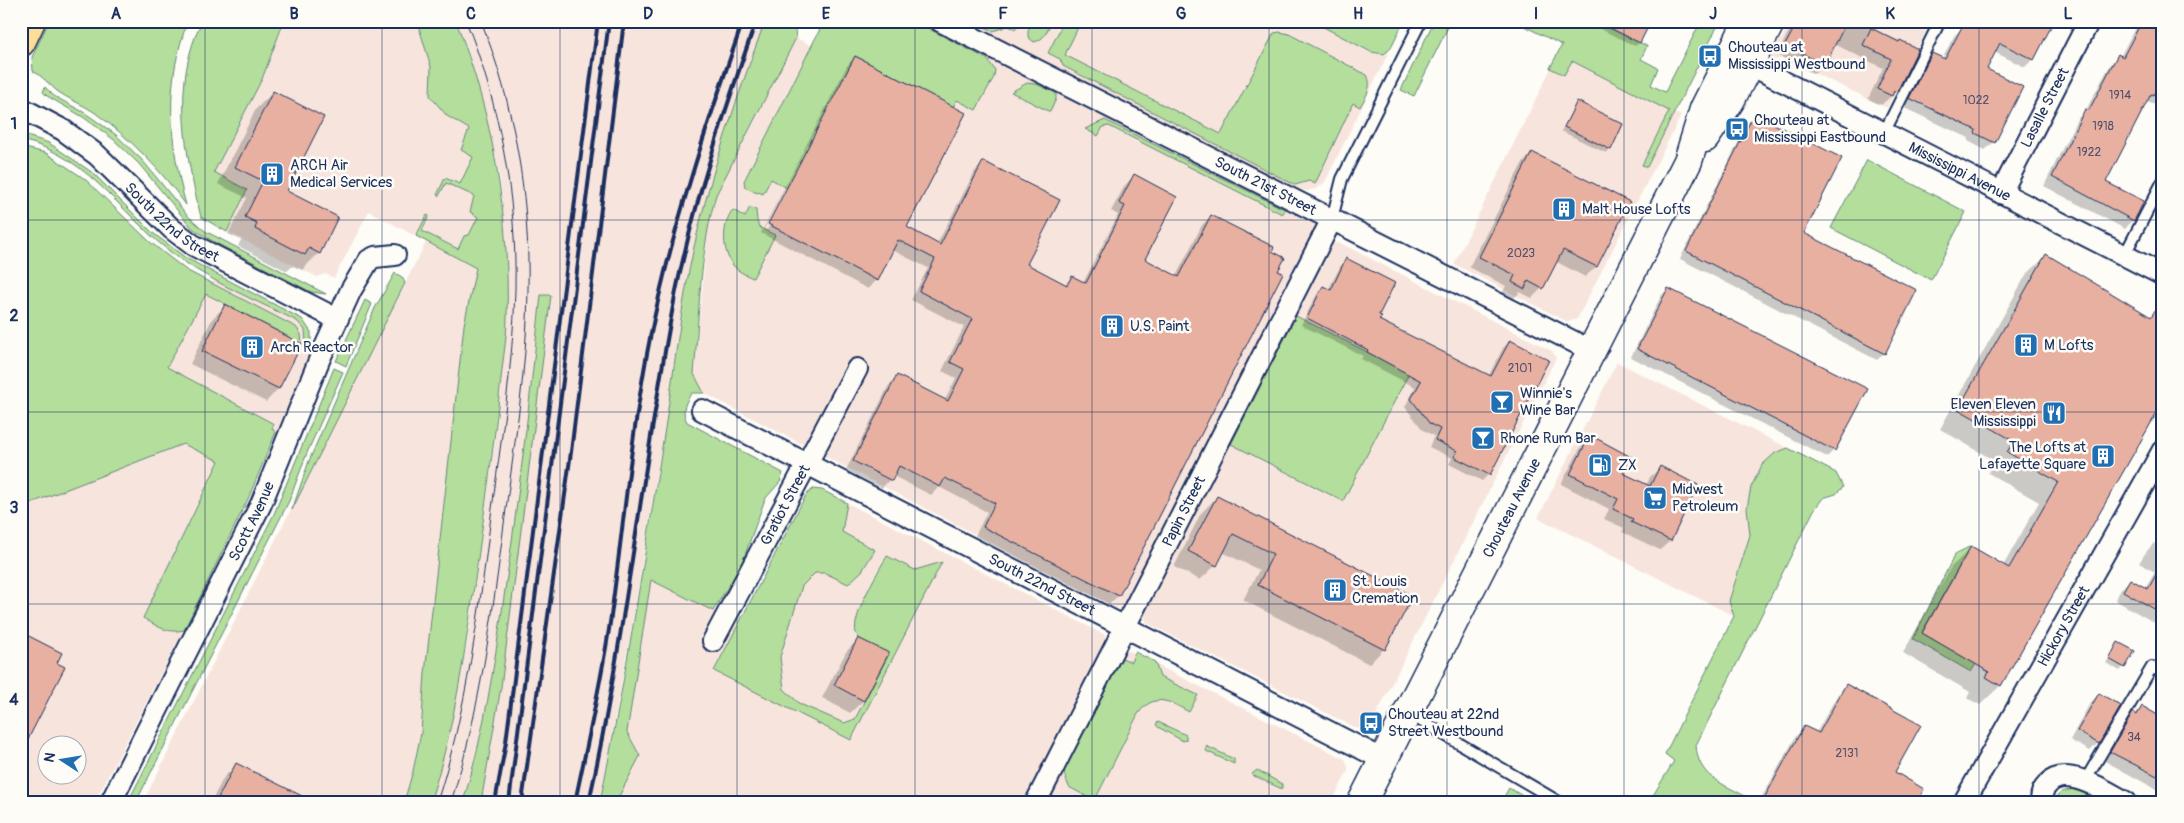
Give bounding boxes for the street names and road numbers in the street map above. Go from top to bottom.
street label: Lasalle Street [2016,63,2074,151]
street label: Mississippi Avenue [1906,138,2015,206]
street label: South 21st Street [1212,152,1321,220]
street label: South 22nd Street [121,178,223,267]
street label: Chouteau Avenue [1478,454,1545,561]
street label: Gratiot Street [756,460,815,549]
street label: Papin Street [1158,472,1210,550]
street label: Scott Avenue [224,478,279,564]
street label: South 22nd Street [985,549,1099,620]
street label: Hickory Street [2033,582,2094,670]

